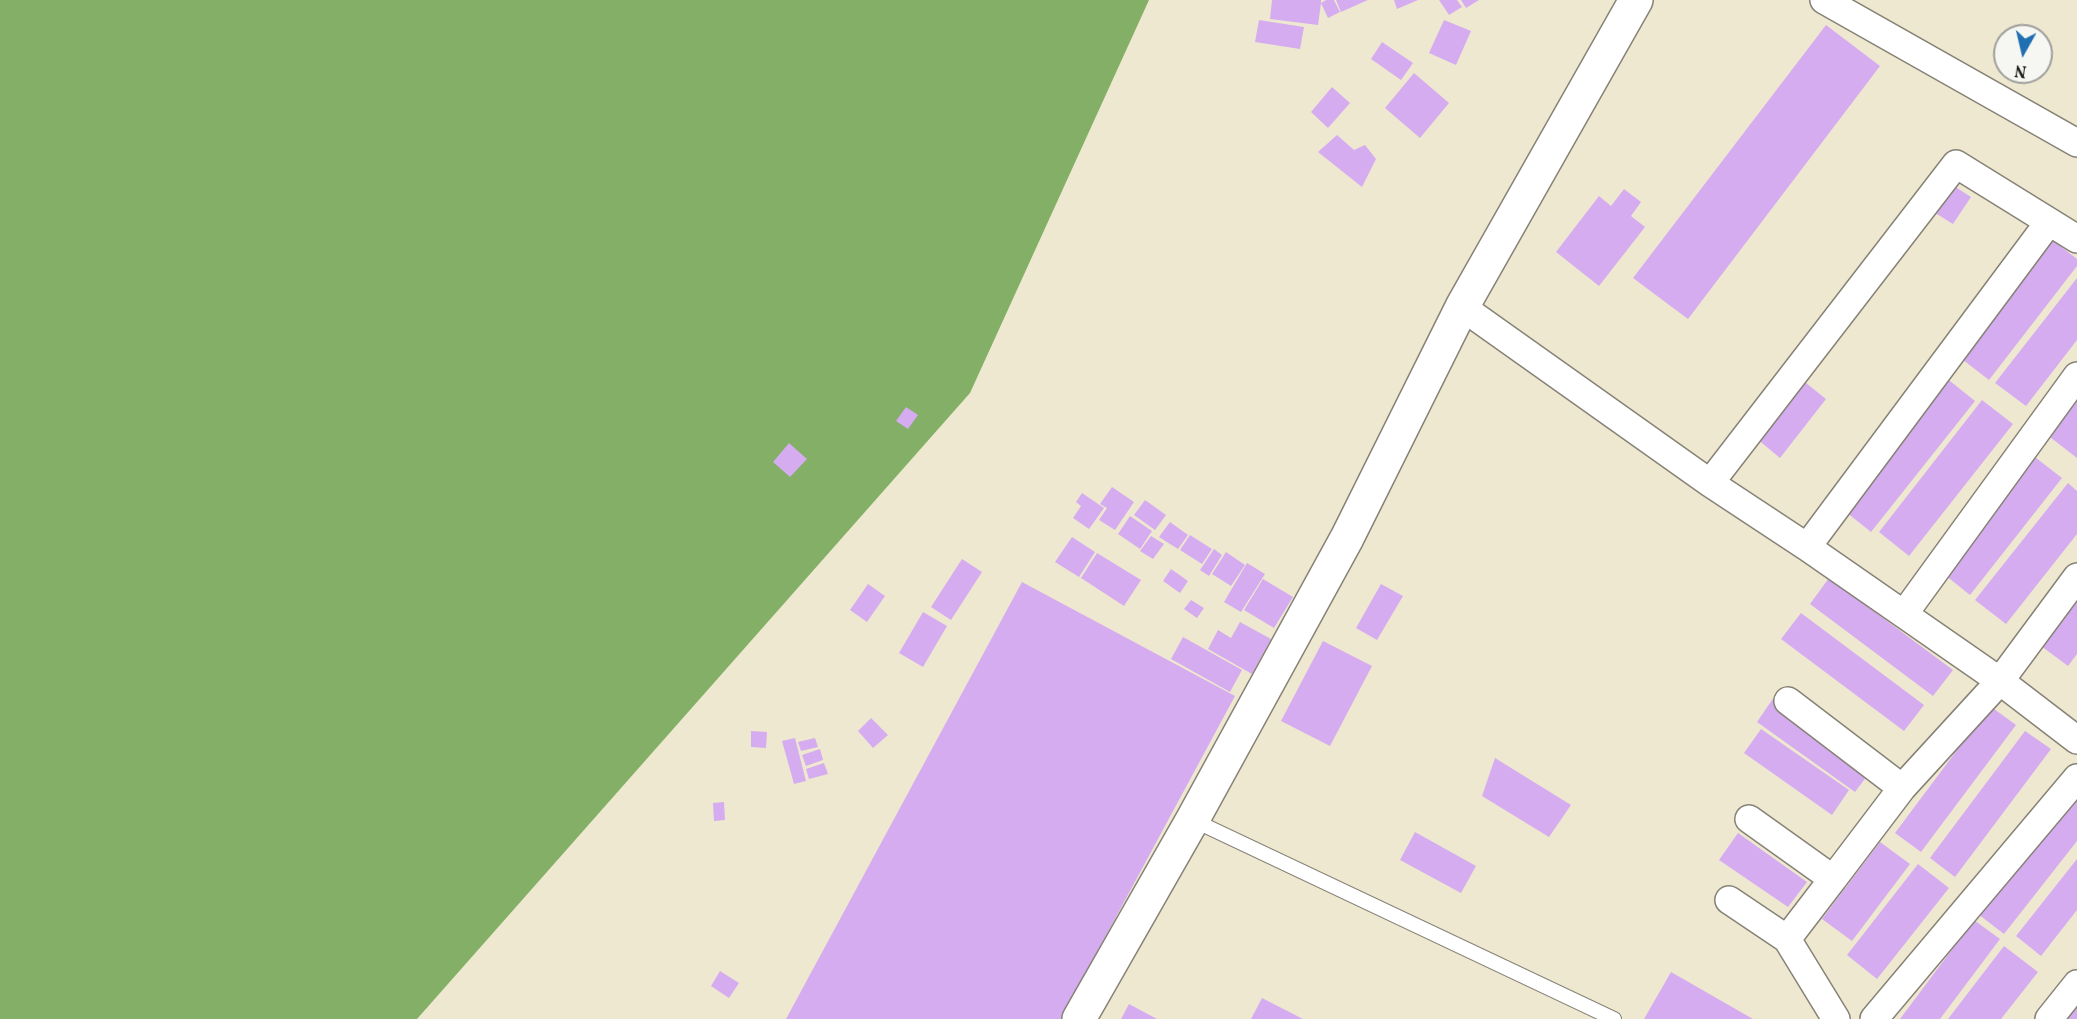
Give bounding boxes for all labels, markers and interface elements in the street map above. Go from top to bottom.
north arrow [1993,24,2053,84]
text: N [2013,58,2028,82]

